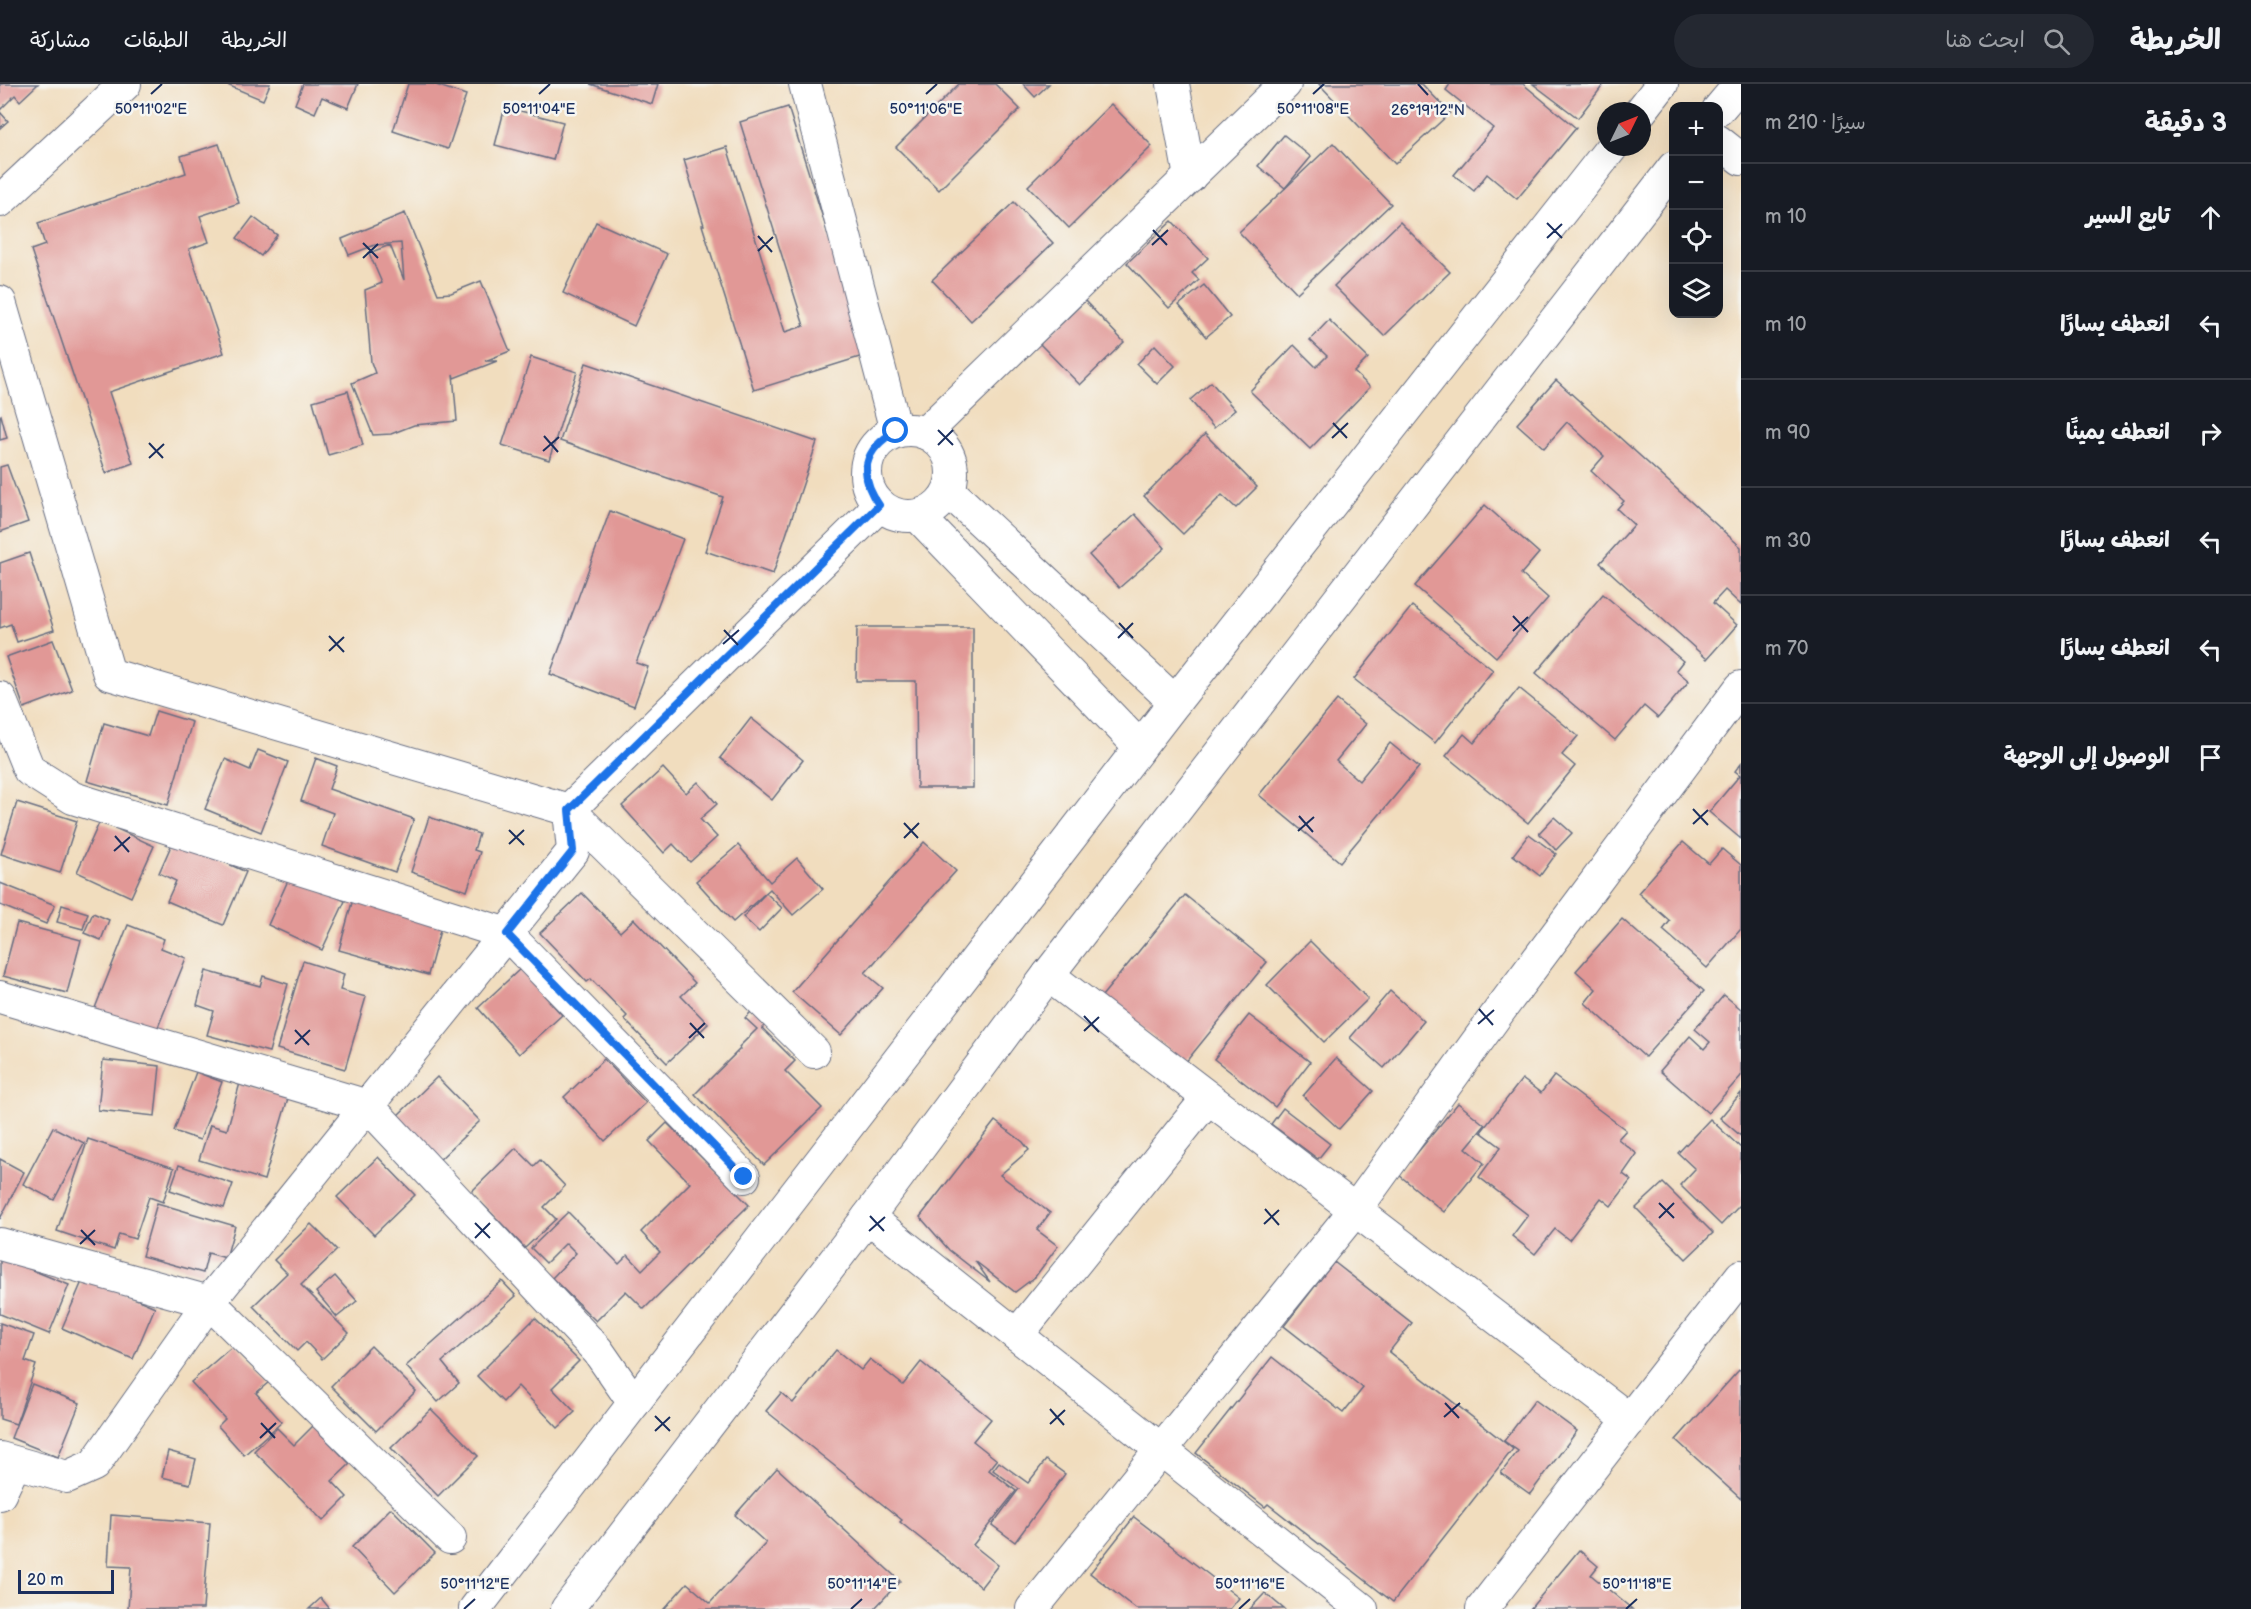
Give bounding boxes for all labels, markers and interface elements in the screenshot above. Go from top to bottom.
search box [1674,14,2094,68]
text: الخريطة [2130,24,2221,57]
icon: search [2040,25,2073,58]
text: ابحث هنا [1945,27,2025,54]
text: مشاركة [30,28,91,53]
text: الطبقات [124,28,189,53]
text: الخريطة [222,28,287,53]
text: 50°11'02"E [115,100,187,119]
text: 50°11'04"E [503,100,575,119]
text: 50°11'06"E [890,100,962,119]
text: 50°11'08"E [1277,100,1349,119]
text: 26°19'12"N [1391,101,1465,120]
north arrow [1597,102,1651,156]
map controls [1669,102,1723,318]
button: + [1669,102,1723,156]
text: 3 دقيقة [2145,108,2227,139]
text: سيرًا · 210 m [1765,111,1866,135]
button: − [1669,156,1723,210]
icon: ahead [2194,201,2227,234]
text: تابع السير [2086,203,2170,230]
text: 10 m [1765,205,1806,229]
button: locate [1669,210,1723,264]
button: layers [1669,264,1723,318]
icon: left [2194,309,2227,342]
text: انعطف يسارًا [2060,311,2170,338]
text: 10 m [1765,313,1806,337]
route start [882,417,908,443]
icon: right [2194,417,2227,450]
text: انعطف يمينًا [2066,419,2170,446]
text: 90 m [1765,421,1810,445]
icon: left [2194,525,2227,558]
text: انعطف يسارًا [2060,527,2170,554]
text: 30 m [1765,529,1811,553]
icon: left [2194,633,2227,666]
text: انعطف يسارًا [2060,635,2170,662]
text: 70 m [1765,637,1809,661]
icon: arrive [2194,741,2227,774]
text: الوصول إلى الوجهة [2003,743,2170,770]
route end [730,1163,756,1189]
scale bar [18,1567,114,1594]
text: 20 m [27,1571,63,1590]
text: 50°11'12"E [440,1575,510,1594]
text: 50°11'14"E [827,1575,897,1594]
text: 50°11'16"E [1215,1575,1285,1594]
text: 50°11'18"E [1602,1575,1672,1594]

